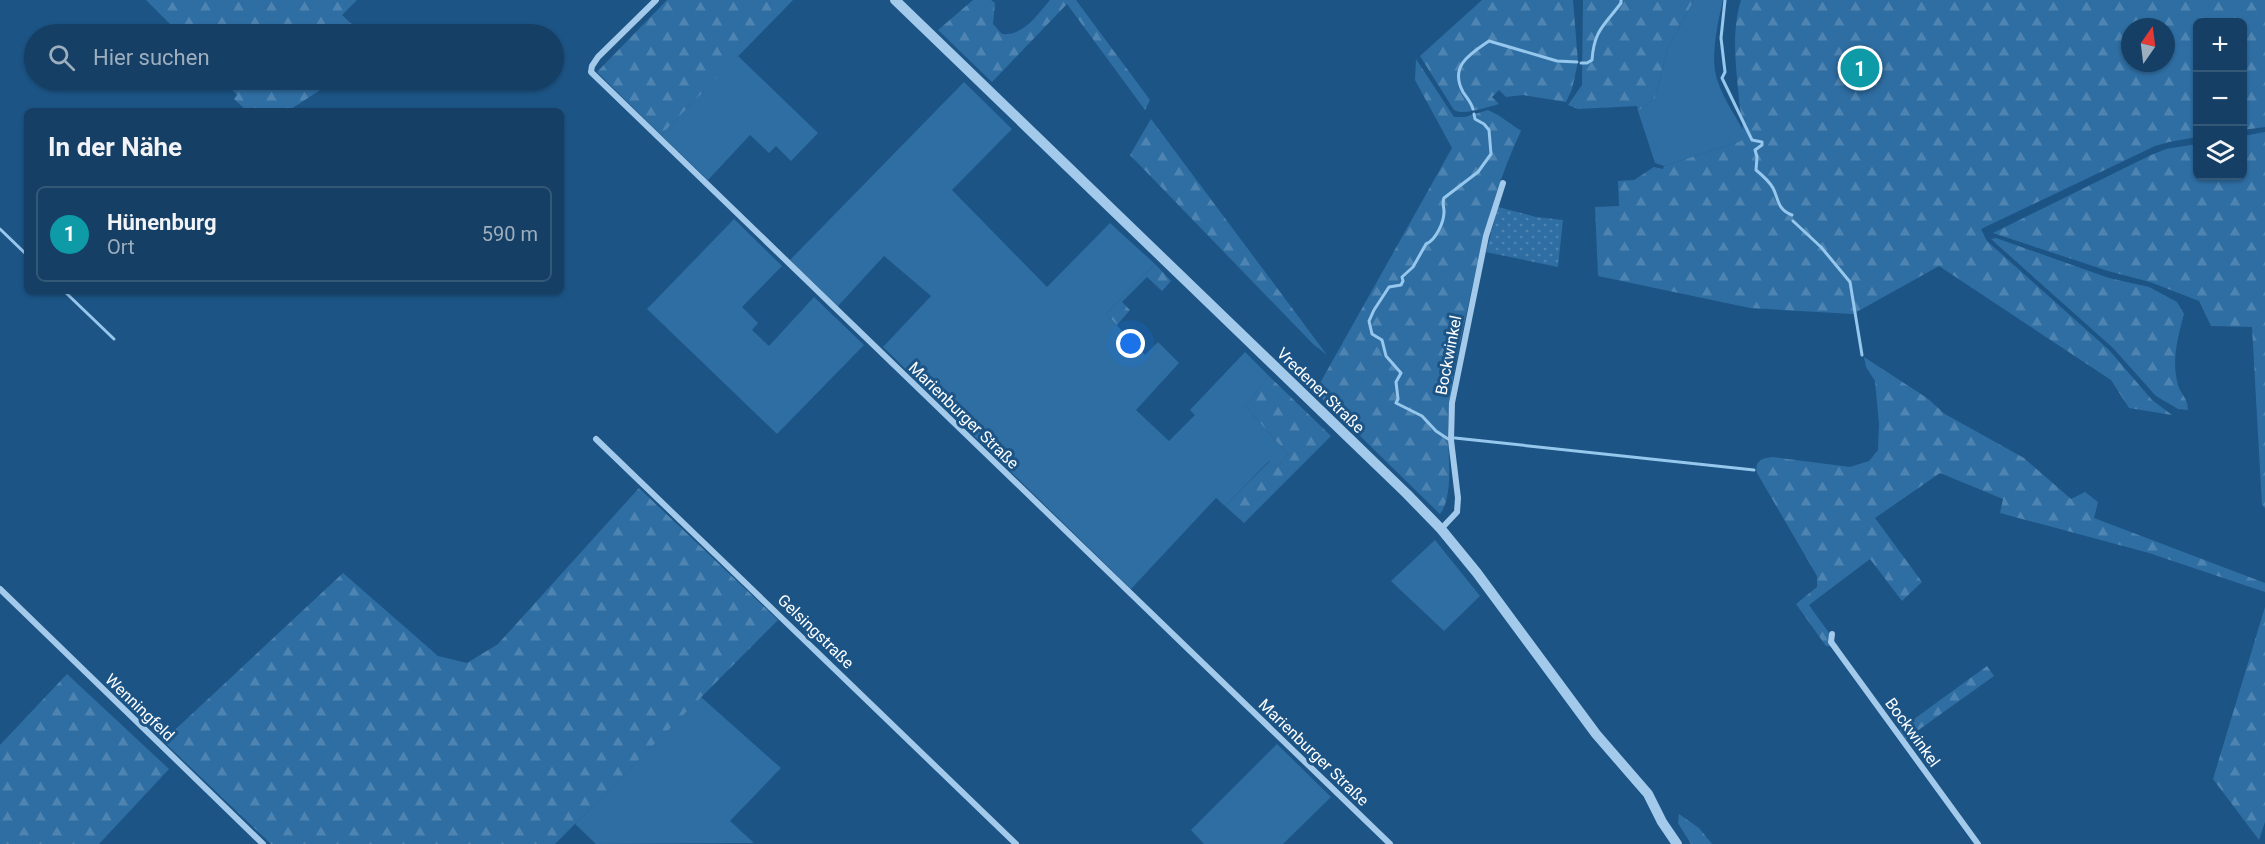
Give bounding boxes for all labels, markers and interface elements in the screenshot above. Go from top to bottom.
north arrow [2121,18,2175,72]
map controls [2193,18,2247,180]
button: + [2193,18,2247,72]
search box [24,24,564,90]
icon: search [45,41,78,74]
text: Hier suchen [93,45,210,70]
pin: 1 [1840,46,1880,90]
button: − [2193,72,2247,126]
button: layers [2193,126,2247,180]
text: In der Nähe [48,132,182,162]
text: Hünenburg [107,210,217,235]
text: 1 [64,222,75,246]
text: 590 m [482,222,538,246]
text: Ort [107,235,135,259]
street label: Bockwinkel [1431,314,1466,396]
your location [1116,329,1145,358]
street label: Vredener Straße [1273,344,1368,437]
street label: Marienburger Straße [905,358,1023,473]
street label: Gelsingstraße [774,590,858,672]
street label: Wenningfeld [101,670,178,745]
street label: Bockwinkel [1881,694,1944,771]
street label: Marienburger Straße [1255,695,1373,810]

